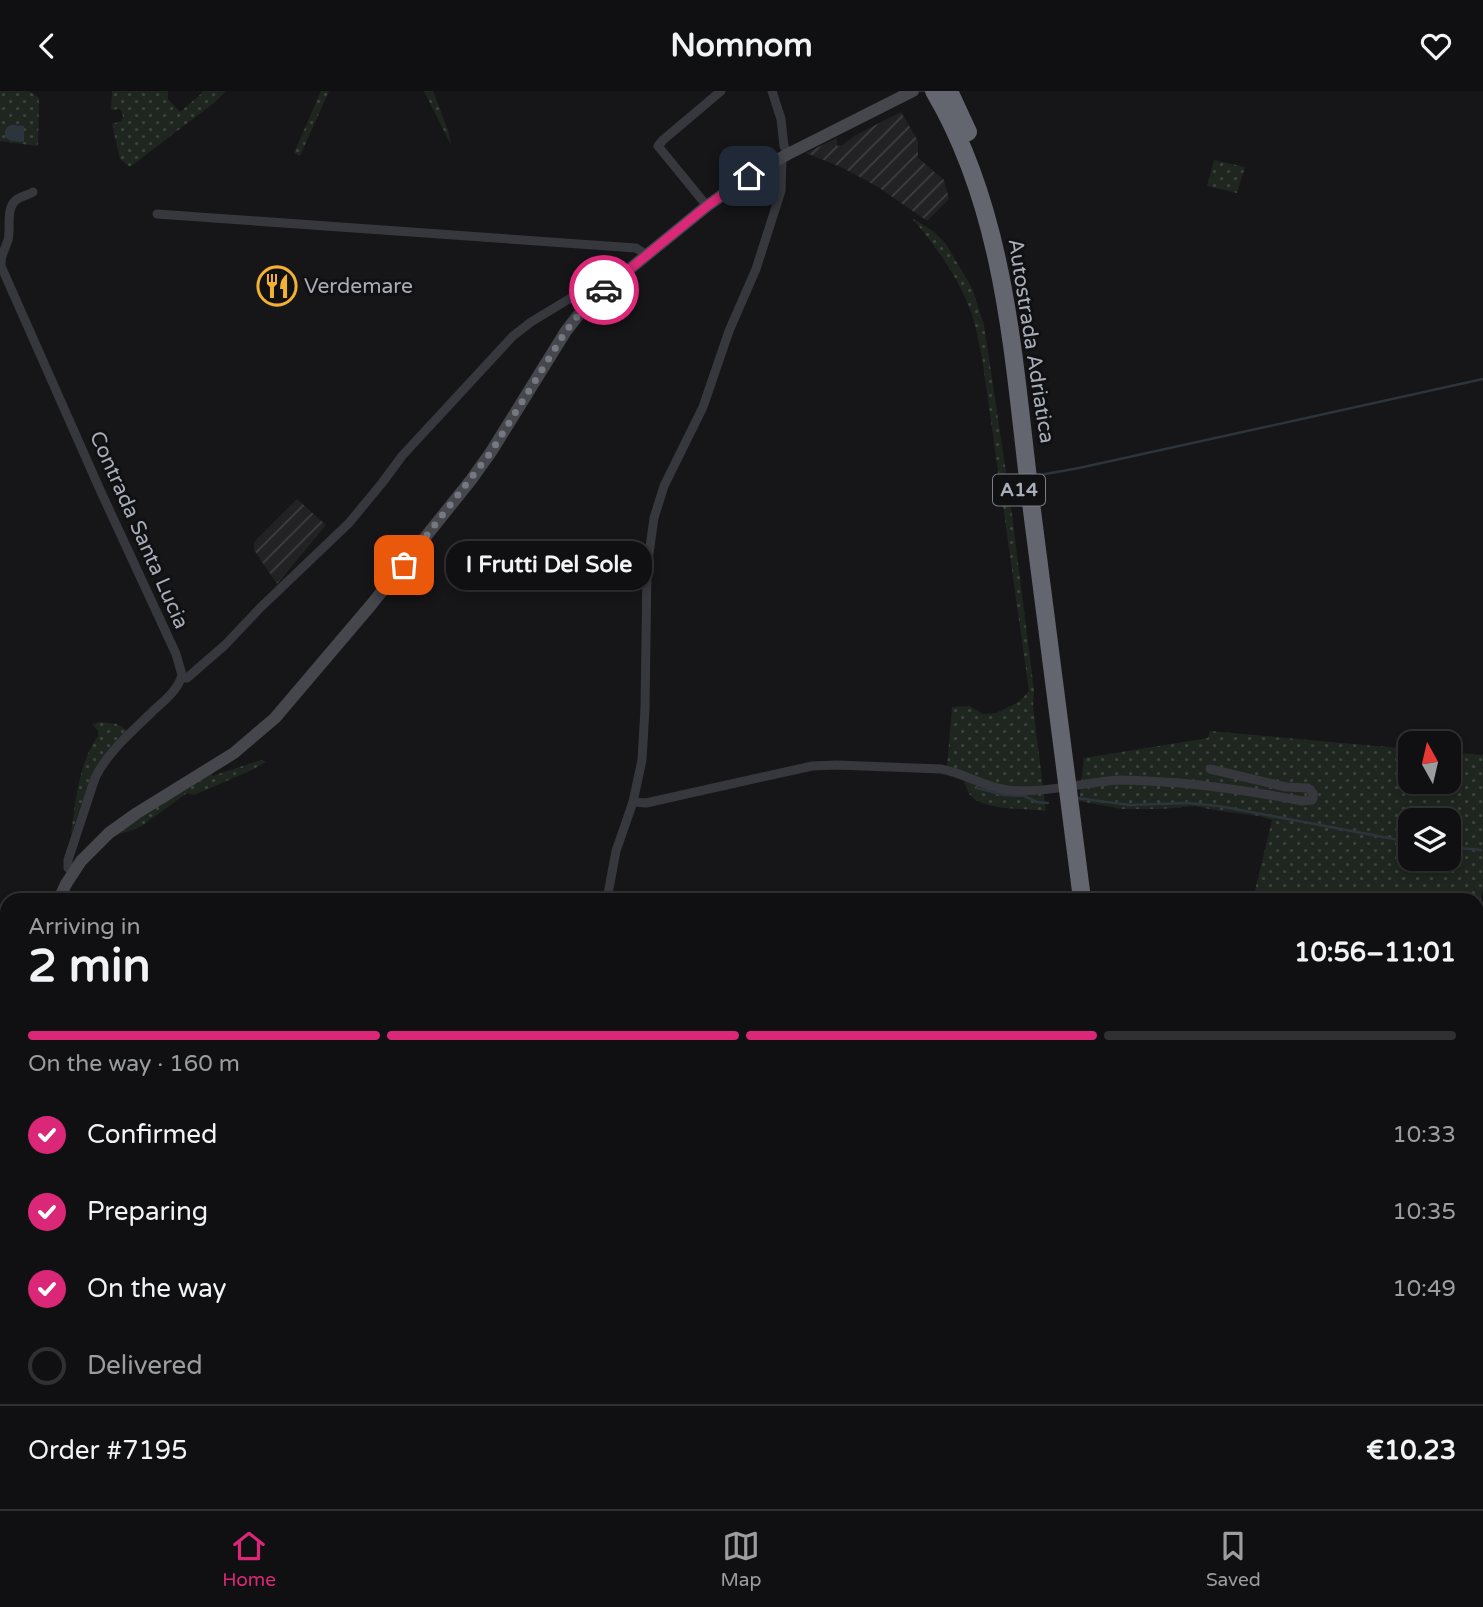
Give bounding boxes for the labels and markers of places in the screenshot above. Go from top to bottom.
pin [719,146,779,206]
restaurant icon: Verdemare [256,265,298,307]
place label: Verdemare [304,274,413,299]
pin [374,535,434,595]
callout: I Frutti Del Sole [446,540,652,589]

